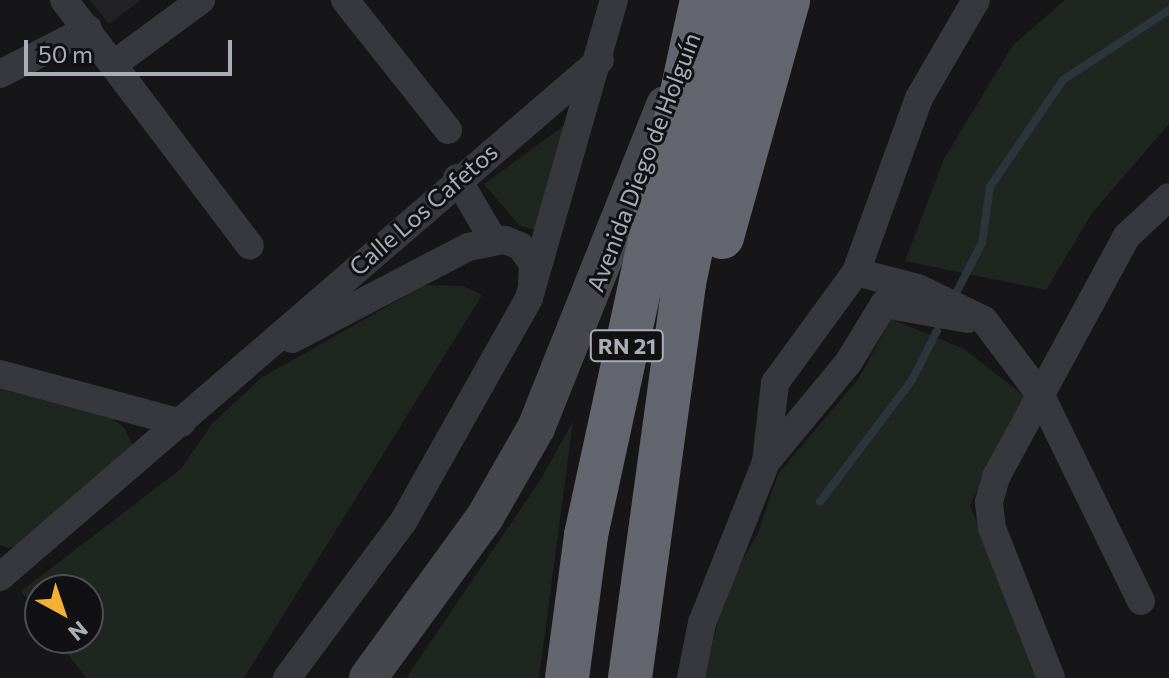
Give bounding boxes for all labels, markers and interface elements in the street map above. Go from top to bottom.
scale bar [28,24,236,74]
street label: Avenida Diego de Holguín [580,28,706,296]
text: 50 m [38,39,93,68]
street label: Calle Los Cafetos [343,137,503,281]
road number: RN 21 [589,328,665,364]
north arrow [24,574,104,654]
text: N [63,616,93,647]

